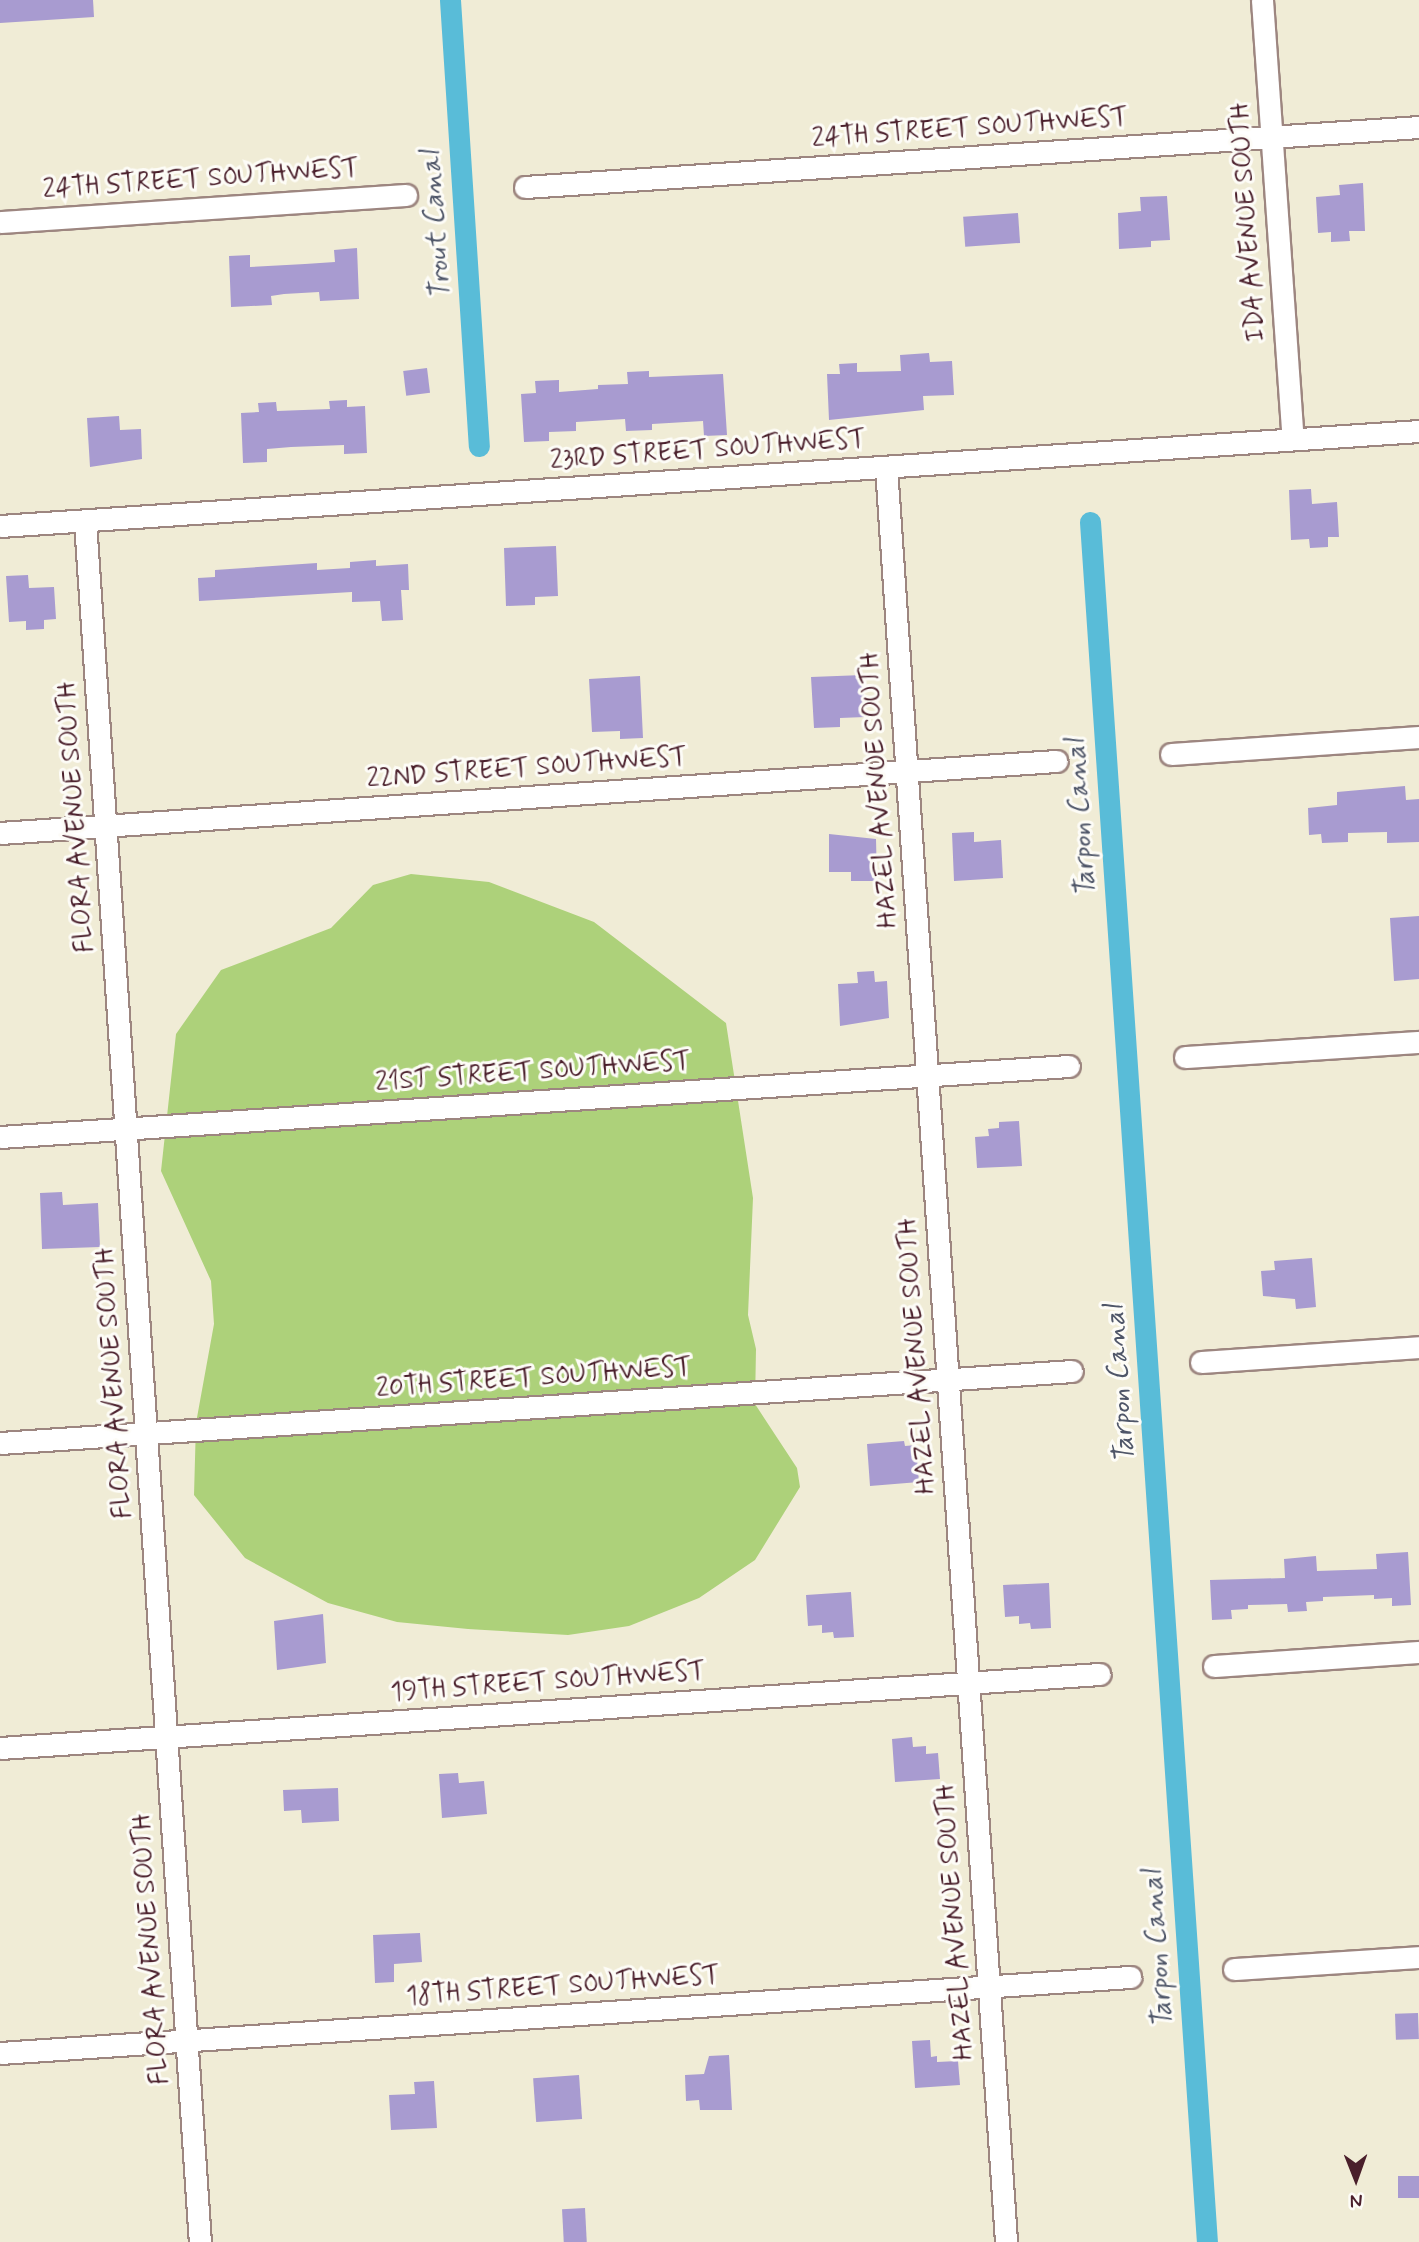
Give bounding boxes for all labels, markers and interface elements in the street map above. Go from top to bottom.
street label: IDA AVENUE SOUTH [1225,100,1273,344]
street label: 24TH STREET SOUTHWEST [810,102,1130,156]
water label: Trout Canal [415,152,459,298]
street label: 24TH STREET SOUTHWEST [41,153,361,207]
street label: 23RD STREET SOUTHWEST [549,424,867,478]
street label: HAZEL AVENUE SOUTH [855,649,905,931]
street label: FLORA AVENUE SOUTH [52,679,102,955]
street label: 22ND STREET SOUTHWEST [365,742,689,796]
water label: Tarpon Canal [1060,742,1104,894]
street label: 21ST STREET SOUTHWEST [374,1046,692,1100]
street label: HAZEL AVENUE SOUTH [893,1215,943,1497]
street label: FLORA AVENUE SOUTH [90,1245,140,1521]
water label: Tarpon Canal [1099,1308,1143,1460]
street label: 20TH STREET SOUTHWEST [375,1352,693,1406]
street label: 19TH STREET SOUTHWEST [389,1656,707,1710]
street label: HAZEL AVENUE SOUTH [931,1781,981,2063]
street label: FLORA AVENUE SOUTH [127,1811,177,2087]
water label: Tarpon Canal [1137,1873,1181,2025]
street label: 18TH STREET SOUTHWEST [405,1960,721,2014]
north arrow [1321,2144,1391,2214]
text: N [1350,2188,1363,2213]

